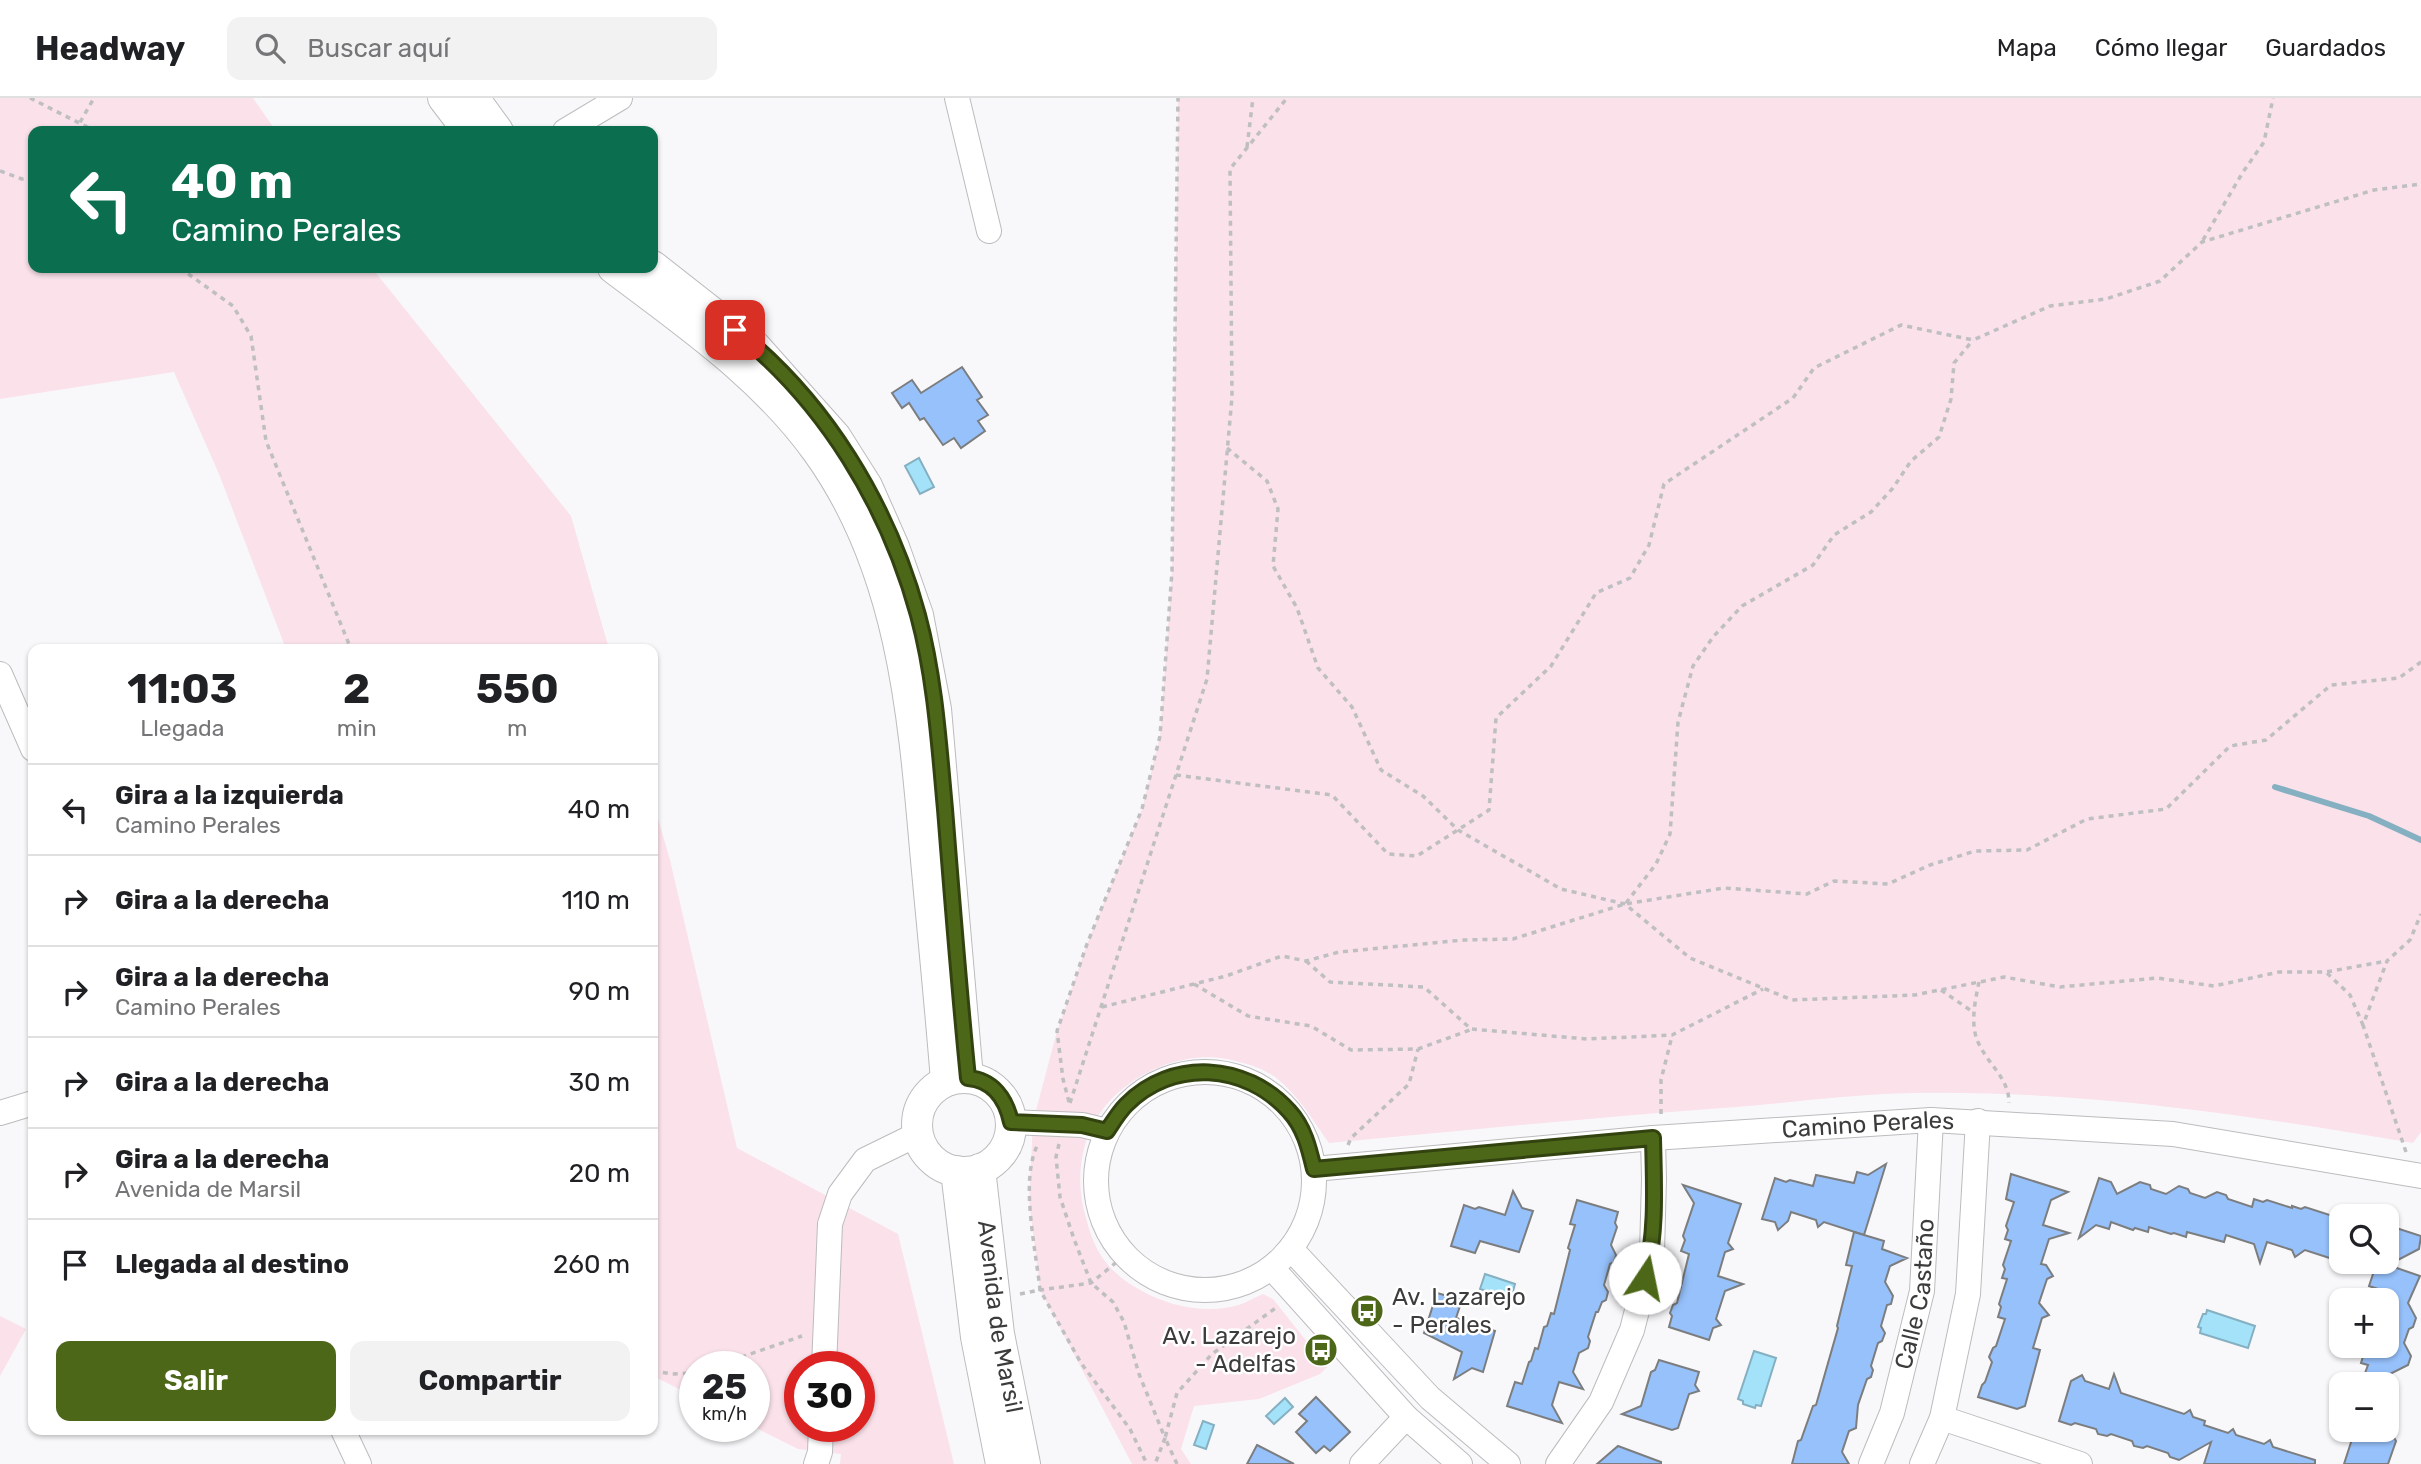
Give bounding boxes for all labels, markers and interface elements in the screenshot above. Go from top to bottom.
search box [227,17,717,80]
text: Headway [35,29,185,68]
icon: search [251,29,289,67]
text: Buscar aquí [307,33,450,64]
text: Mapa [1997,34,2057,62]
text: Cómo llegar [2095,34,2227,62]
text: Guardados [2265,34,2386,62]
text: 40 m [171,152,293,210]
icon: left [56,154,147,245]
text: Camino Perales [171,211,402,249]
pin [705,300,765,360]
icon: arrive [716,311,754,349]
text: 11:03 [127,664,238,714]
text: 2 [343,664,370,714]
text: 550 [476,664,559,714]
text: Llegada [140,714,224,742]
text: min [337,714,377,742]
text: m [507,714,528,742]
text: Gira a la izquierda [115,780,344,811]
icon: left [56,791,94,829]
text: 40 m [568,794,630,825]
text: Camino Perales [115,811,281,839]
icon: right [56,882,94,920]
text: Gira a la derecha [115,885,329,916]
text: 110 m [562,885,630,916]
text: Gira a la derecha [115,962,329,993]
icon: right [56,973,94,1011]
text: 90 m [569,976,630,1007]
text: Camino Perales [115,993,281,1021]
icon: right [56,1064,94,1102]
text: Gira a la derecha [115,1067,329,1098]
text: 30 m [568,1067,630,1098]
street label: Camino Perales [1781,1106,1955,1144]
text: Gira a la derecha [115,1144,329,1175]
icon: right [56,1155,94,1193]
text: 20 m [569,1158,630,1189]
text: Avenida de Marsil [115,1175,301,1203]
map controls [2329,1204,2399,1442]
button: search [2329,1204,2399,1274]
street label: Calle Castaño [1889,1218,1940,1372]
street label: Avenida de Marsil [972,1219,1028,1415]
position arrow [1608,1241,1682,1315]
icon: arrive [56,1246,94,1284]
text: Llegada al destino [115,1249,349,1280]
text: 260 m [553,1249,630,1280]
place label: Av. Lazarejo - Perales [1392,1283,1526,1339]
button: + [2329,1288,2399,1358]
bus stop icon: Av. Lazarejo - Perales [1348,1292,1386,1330]
place label: Av. Lazarejo - Adelfas [1162,1322,1296,1378]
bus stop icon: Av. Lazarejo - Adelfas [1302,1331,1340,1369]
button: Salir [56,1341,336,1421]
button: Compartir [350,1341,630,1421]
speed limit sign: 30 [784,1351,875,1442]
text: 25 [702,1366,747,1408]
button: − [2329,1372,2399,1442]
text: km/h [702,1403,747,1425]

